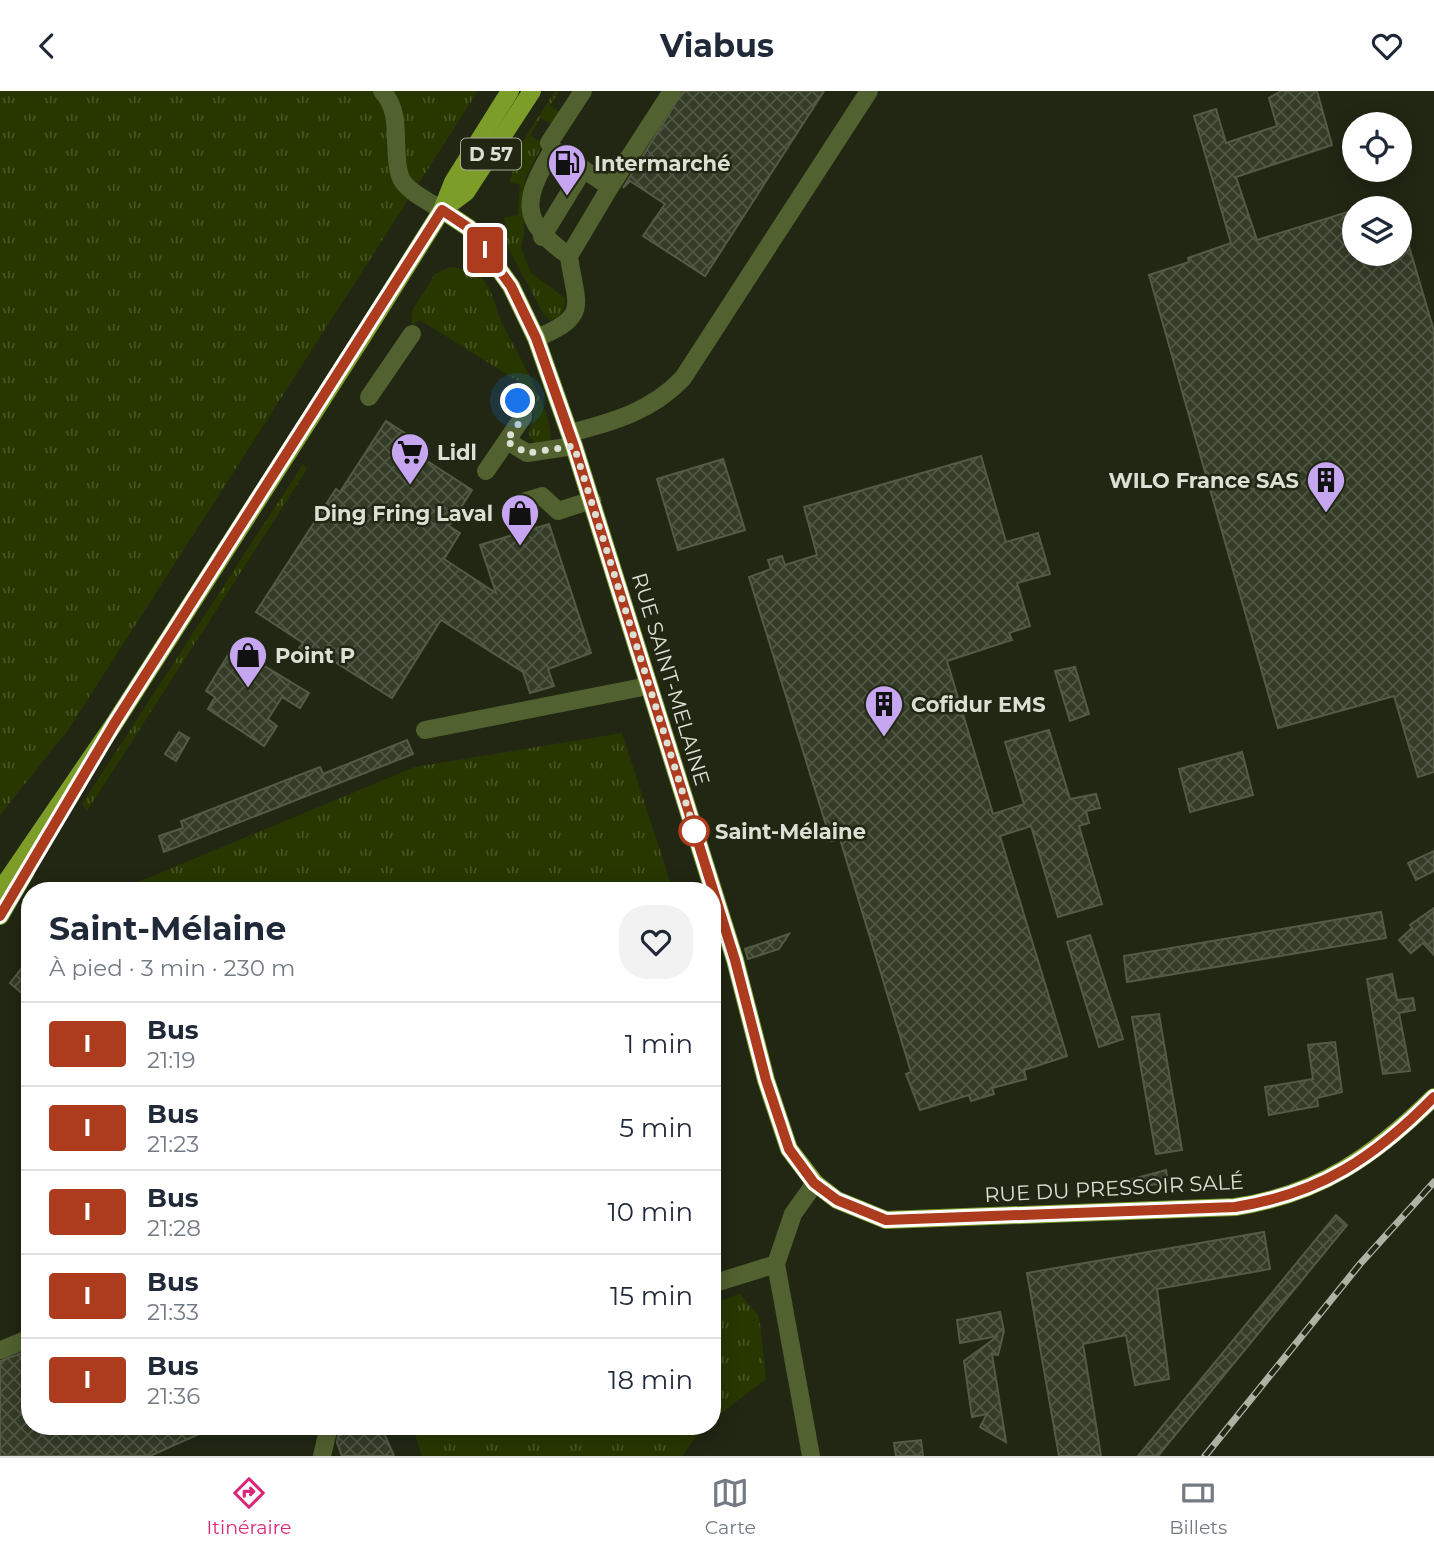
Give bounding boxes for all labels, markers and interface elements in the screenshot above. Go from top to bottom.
text: Viabus [660,26,774,65]
icon: back [28,27,66,65]
icon: heart [1368,27,1406,65]
map controls [1342,112,1412,266]
button: locate [1342,112,1412,182]
road number: D 57 [461,139,521,169]
fuel station icon: Intermarché [546,142,588,197]
place label: Intermarché [594,151,730,176]
button: layers [1342,196,1412,266]
line badge: I [462,227,508,273]
text: I [481,235,489,264]
your location [500,383,535,418]
supermarket icon: Lidl [389,431,431,486]
place label: Lidl [437,440,477,465]
building icon: WILO France SAS [1305,459,1347,514]
place label: WILO France SAS [1109,468,1299,493]
shop icon: Ding Fring Laval [499,492,541,547]
place label: Ding Fring Laval [313,501,493,526]
street label: RUE SAINT-MELAINE [627,570,715,788]
shop icon: Point P [227,634,269,689]
place label: Point P [275,643,355,668]
building icon: Cofidur EMS [863,683,905,738]
place label: Cofidur EMS [911,692,1046,717]
marker: Saint-Mélaine [679,816,709,846]
place label: Saint-Mélaine [715,819,866,844]
button: heart [619,905,693,979]
text: Saint-Mélaine [49,908,286,948]
text: À pied · 3 min · 230 m [49,954,295,982]
text: Bus [147,1014,199,1046]
text: 1 min [625,1028,693,1060]
text: I [84,1029,91,1058]
text: 21:19 [147,1046,196,1074]
text: Bus [147,1098,199,1130]
text: 5 min [619,1112,693,1144]
text: I [84,1113,91,1142]
text: 21:23 [147,1130,199,1158]
street label: RUE DU PRESSOIR SALÉ [984,1169,1244,1207]
text: Bus [147,1182,199,1214]
text: 10 min [607,1196,693,1228]
text: I [84,1197,91,1226]
text: 21:28 [147,1214,201,1242]
text: Bus [147,1266,199,1298]
text: 15 min [610,1280,693,1312]
text: I [84,1281,91,1310]
text: 21:33 [147,1298,199,1326]
text: Bus [147,1350,199,1382]
text: 18 min [608,1364,693,1396]
text: I [84,1365,91,1394]
text: 21:36 [147,1382,200,1410]
tab: Itinéraire [207,1474,292,1539]
tab: Carte [705,1474,756,1539]
tab: Billets [1169,1474,1227,1539]

